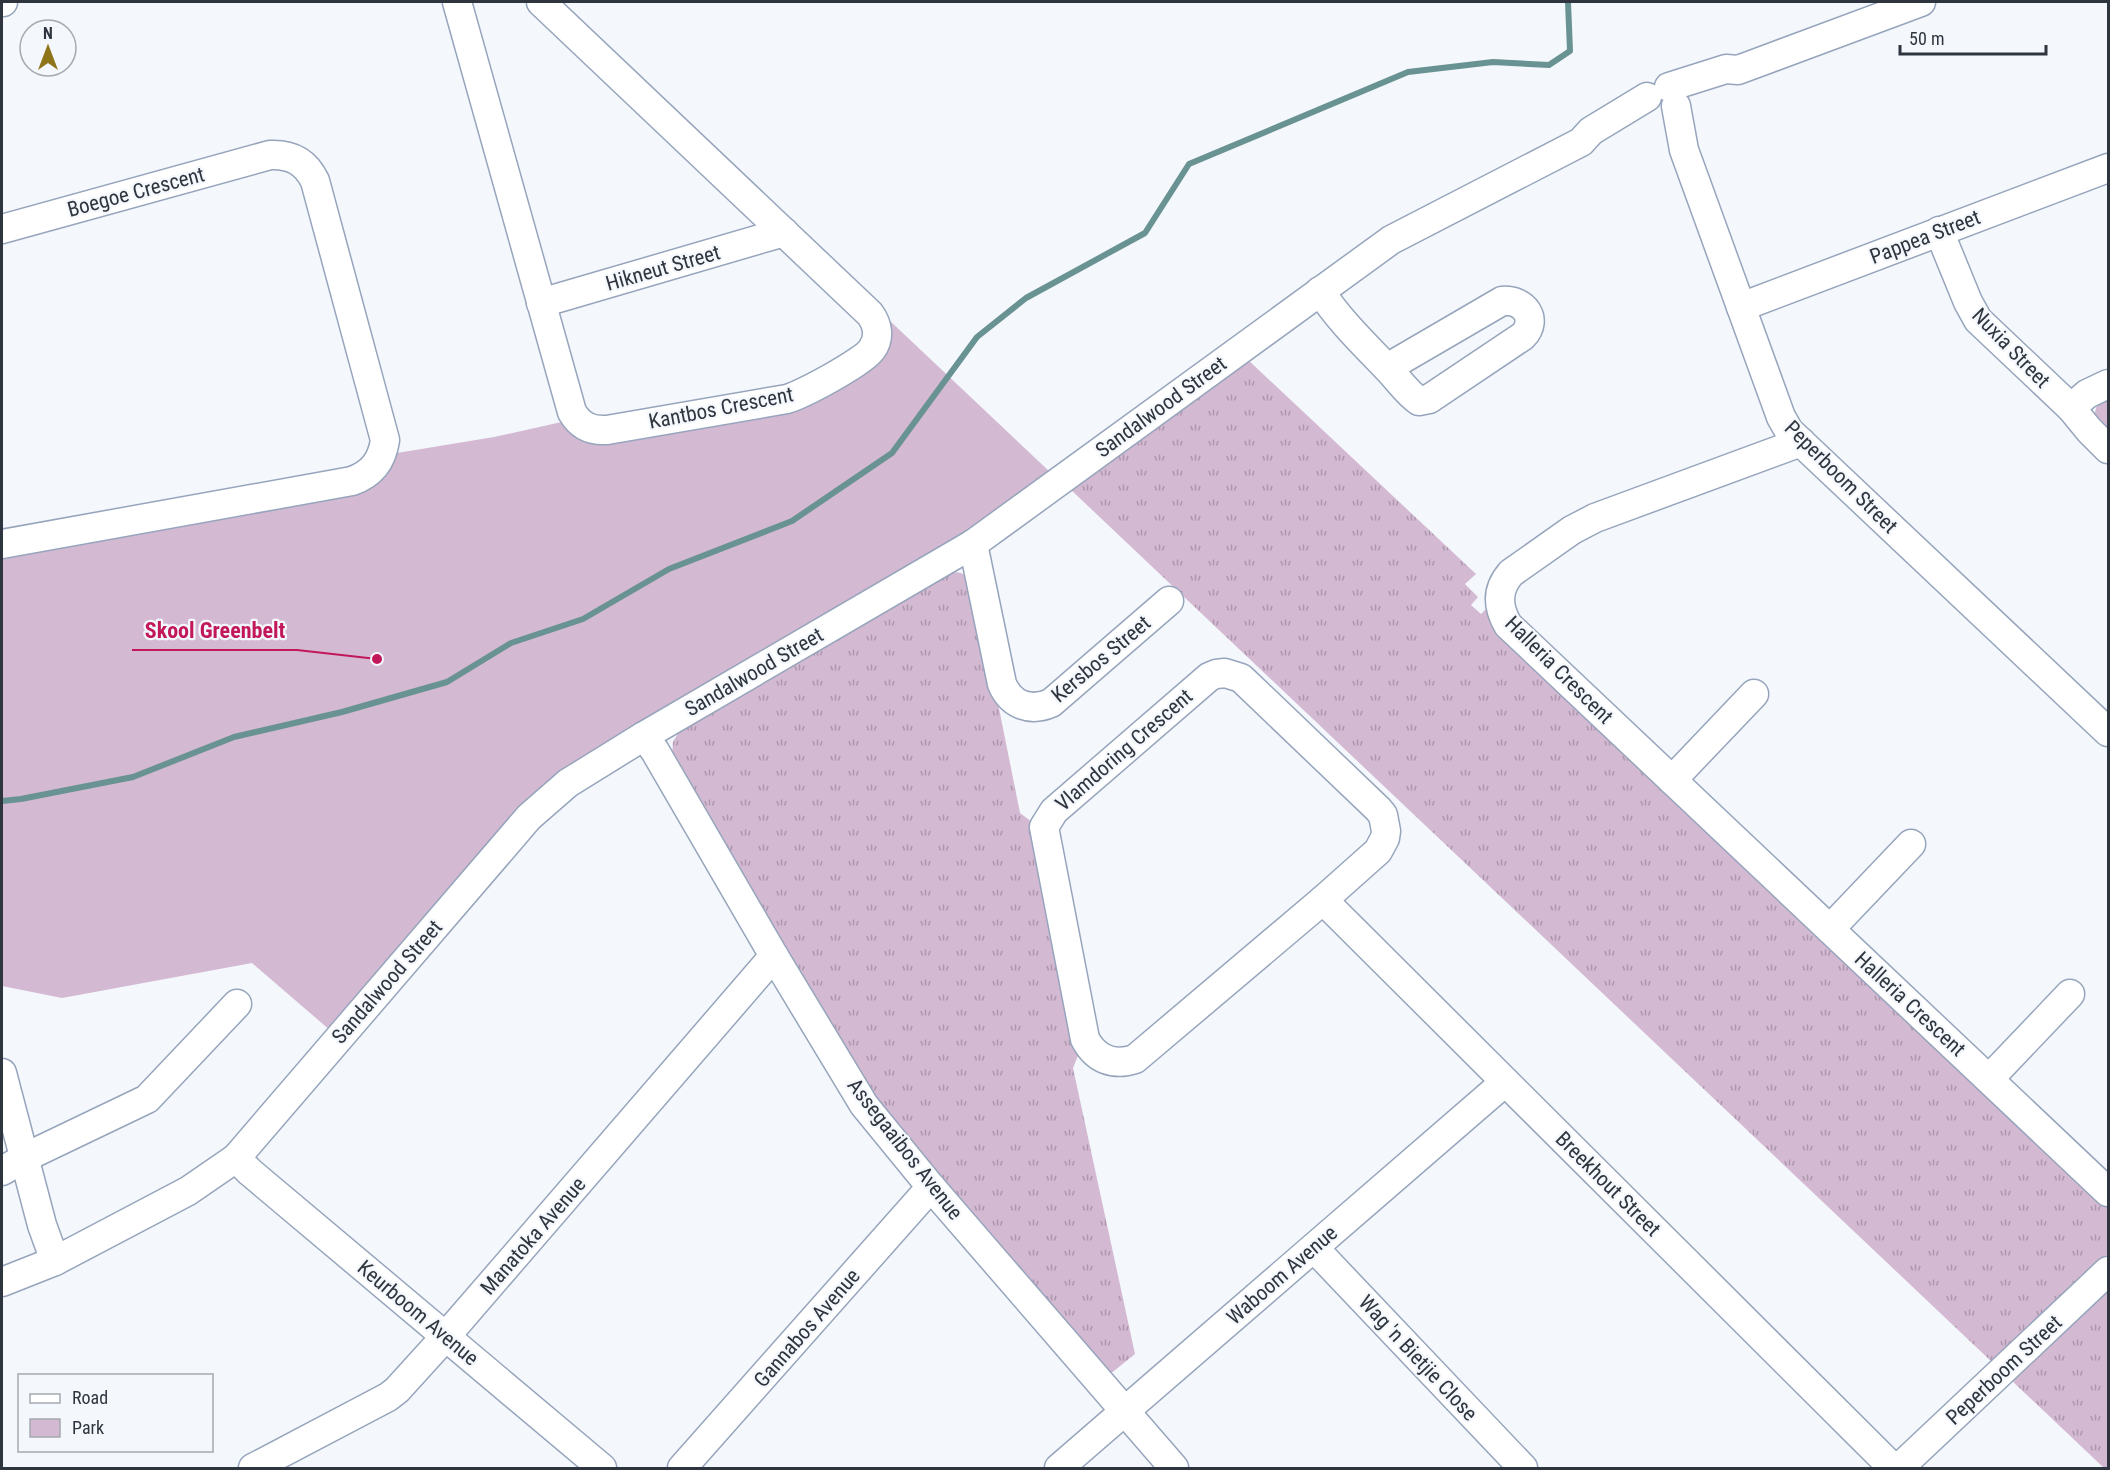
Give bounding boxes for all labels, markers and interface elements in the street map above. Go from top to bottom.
north arrow [18,18,78,78]
scale bar [1900,18,2046,56]
text: N [43,24,53,43]
text: 50 m [1909,28,1944,49]
street label: Boegoe Crescent [65,162,207,222]
street label: Pappea Street [1866,205,1984,269]
street label: Hikneut Street [603,240,723,296]
street label: Nuxia Street [1967,303,2055,393]
street label: Sandalwood Street [1091,352,1231,462]
street label: Kantbos Crescent [647,382,795,434]
street label: Peperboom Street [1780,416,1902,538]
callout: Skool Greenbelt [132,610,297,650]
street label: Kersbos Street [1047,611,1155,707]
street label: Halleria Crescent [1500,611,1618,729]
text: Skool Greenbelt [145,618,285,643]
street label: Sandalwood Street [681,623,827,721]
street label: Vlamdoring Crescent [1051,684,1197,816]
street label: Sandalwood Street [327,915,447,1049]
street label: Halleria Crescent [1850,947,1970,1061]
street label: Assegaaibos Avenue [843,1074,968,1224]
street label: Breekhout Street [1551,1127,1665,1241]
street label: Manatoka Avenue [476,1172,591,1300]
street label: Waboom Avenue [1222,1220,1342,1329]
street label: Keurboom Avenue [353,1256,483,1371]
street label: Gannabos Avenue [749,1264,865,1392]
street label: Wag 'n Bietjie Close [1354,1290,1482,1426]
street label: Peperboom Street [1941,1310,2067,1430]
legend [18,1374,213,1452]
text: Road [72,1387,108,1408]
text: Park [72,1417,104,1438]

